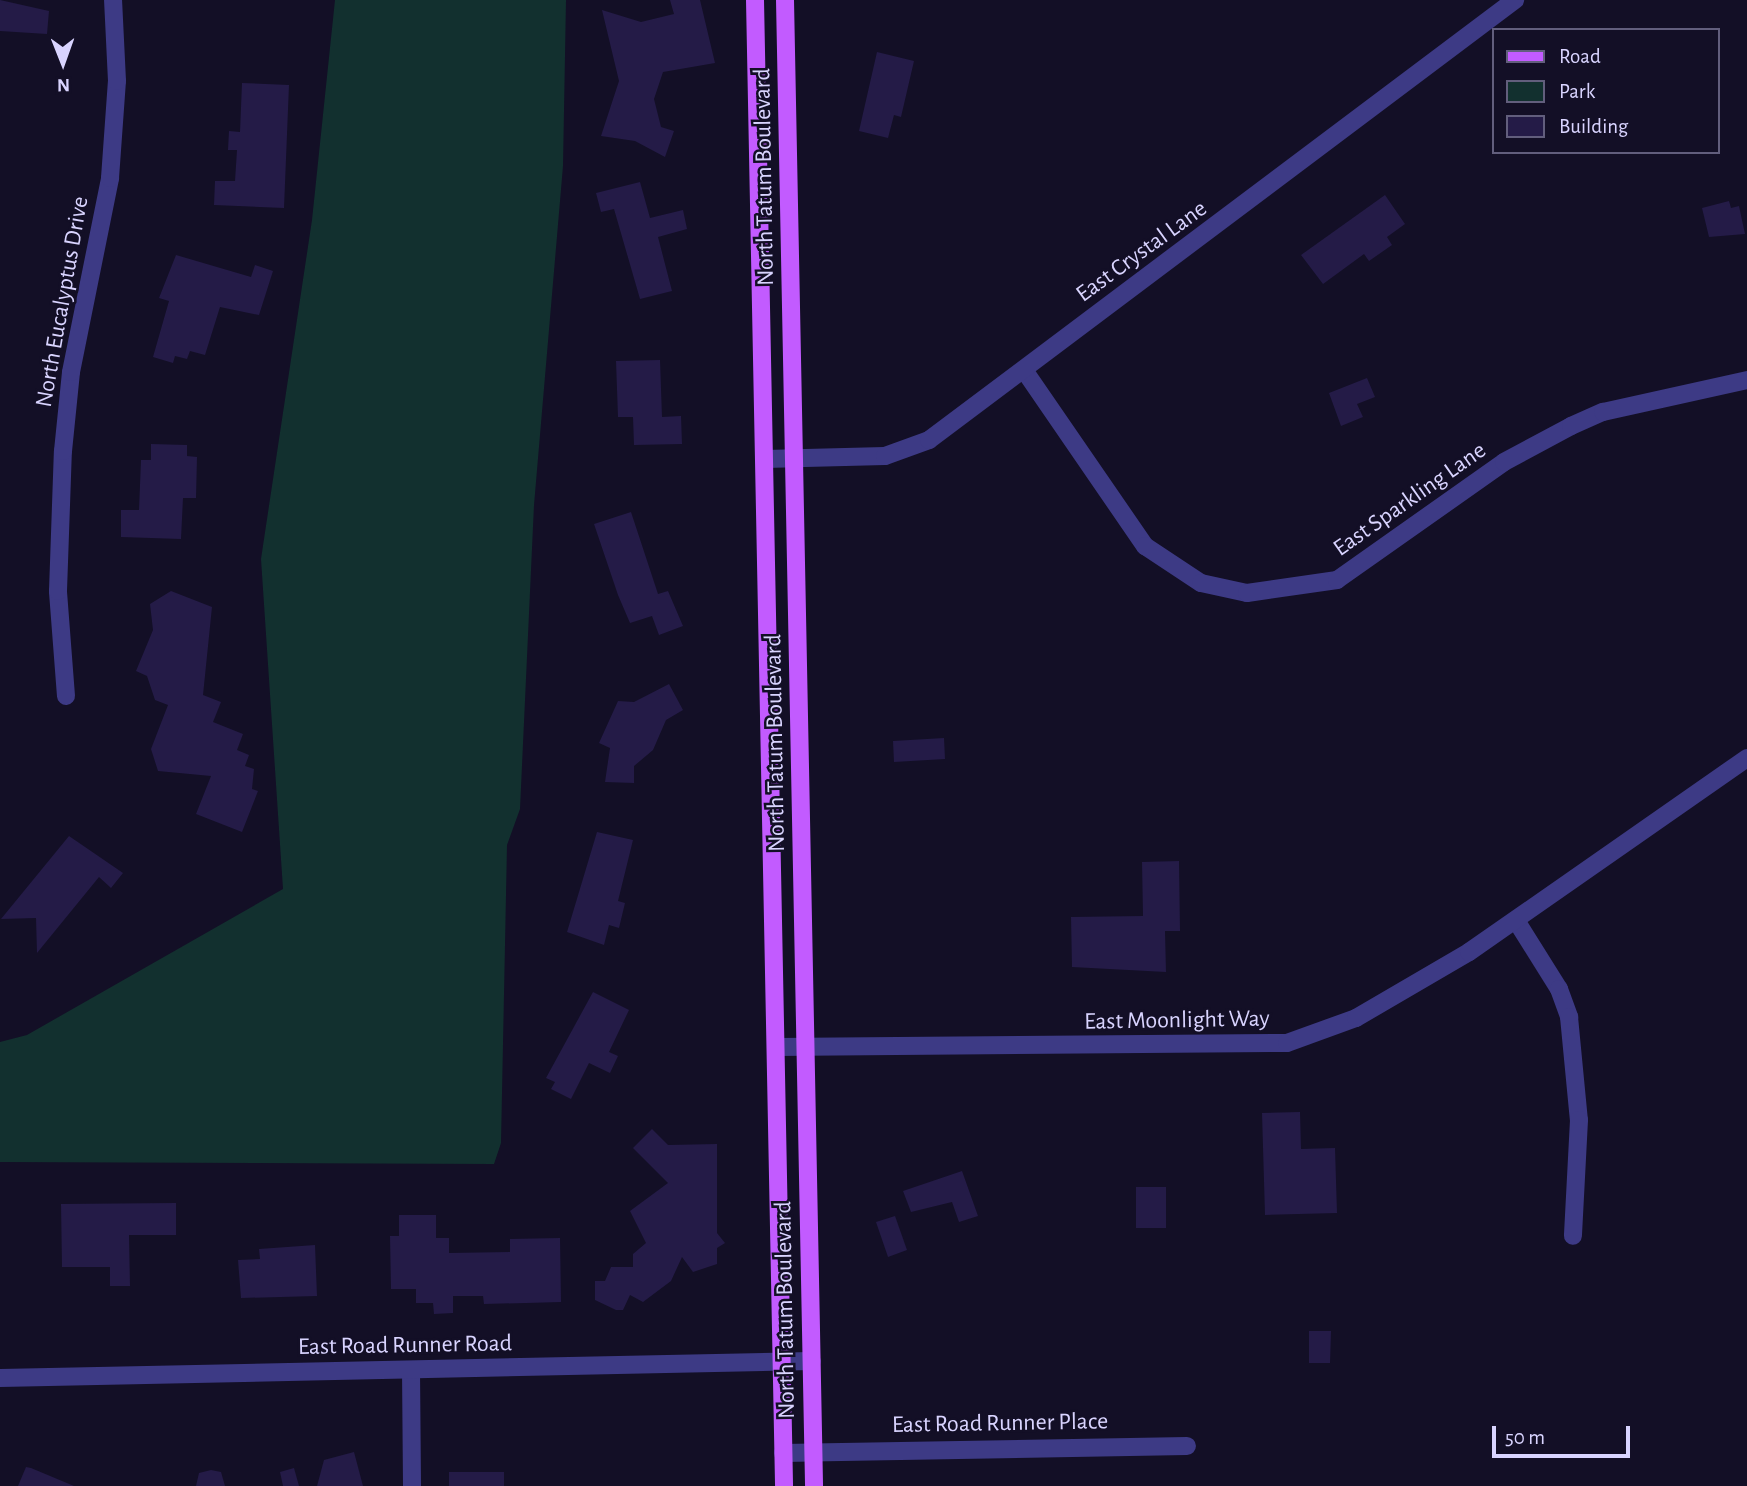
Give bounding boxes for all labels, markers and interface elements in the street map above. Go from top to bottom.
north arrow [28,28,98,98]
legend [1492,28,1719,154]
text: Road [1559,46,1601,67]
street label: North Tatum Boulevard [749,68,781,286]
text: N [57,75,70,94]
text: Park [1559,81,1595,102]
text: Building [1559,116,1628,137]
street label: North Eucalyptus Drive [30,194,96,410]
street label: East Crystal Lane [1071,195,1213,309]
street label: East Sparkling Lane [1328,437,1492,563]
street label: North Tatum Boulevard [760,634,792,852]
street label: East Moonlight Way [1084,1005,1270,1037]
street label: North Tatum Boulevard [770,1201,802,1419]
street label: East Road Runner Road [298,1330,512,1362]
street label: East Road Runner Place [892,1408,1108,1440]
scale bar [1495,1412,1633,1456]
text: 50 m [1505,1427,1545,1448]

